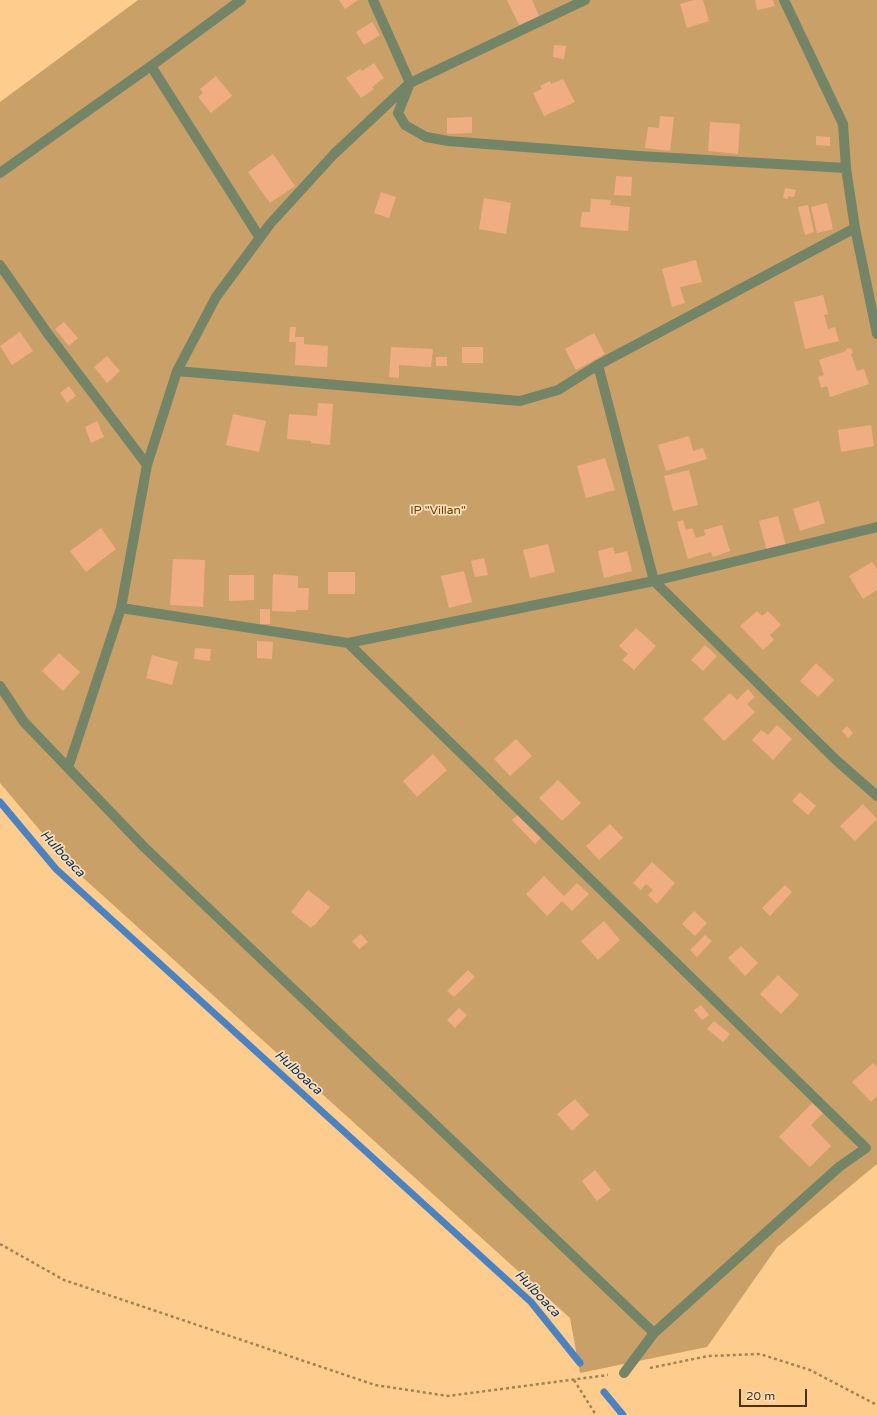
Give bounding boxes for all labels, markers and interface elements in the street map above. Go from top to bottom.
park label: IP "Villan" [410,504,466,518]
water label: Hulboaca [36,827,88,881]
water label: Hulboaca [271,1048,325,1098]
water label: Hulboaca [511,1268,563,1320]
scale bar [741,1381,809,1407]
text: 20 m [746,1389,775,1403]

